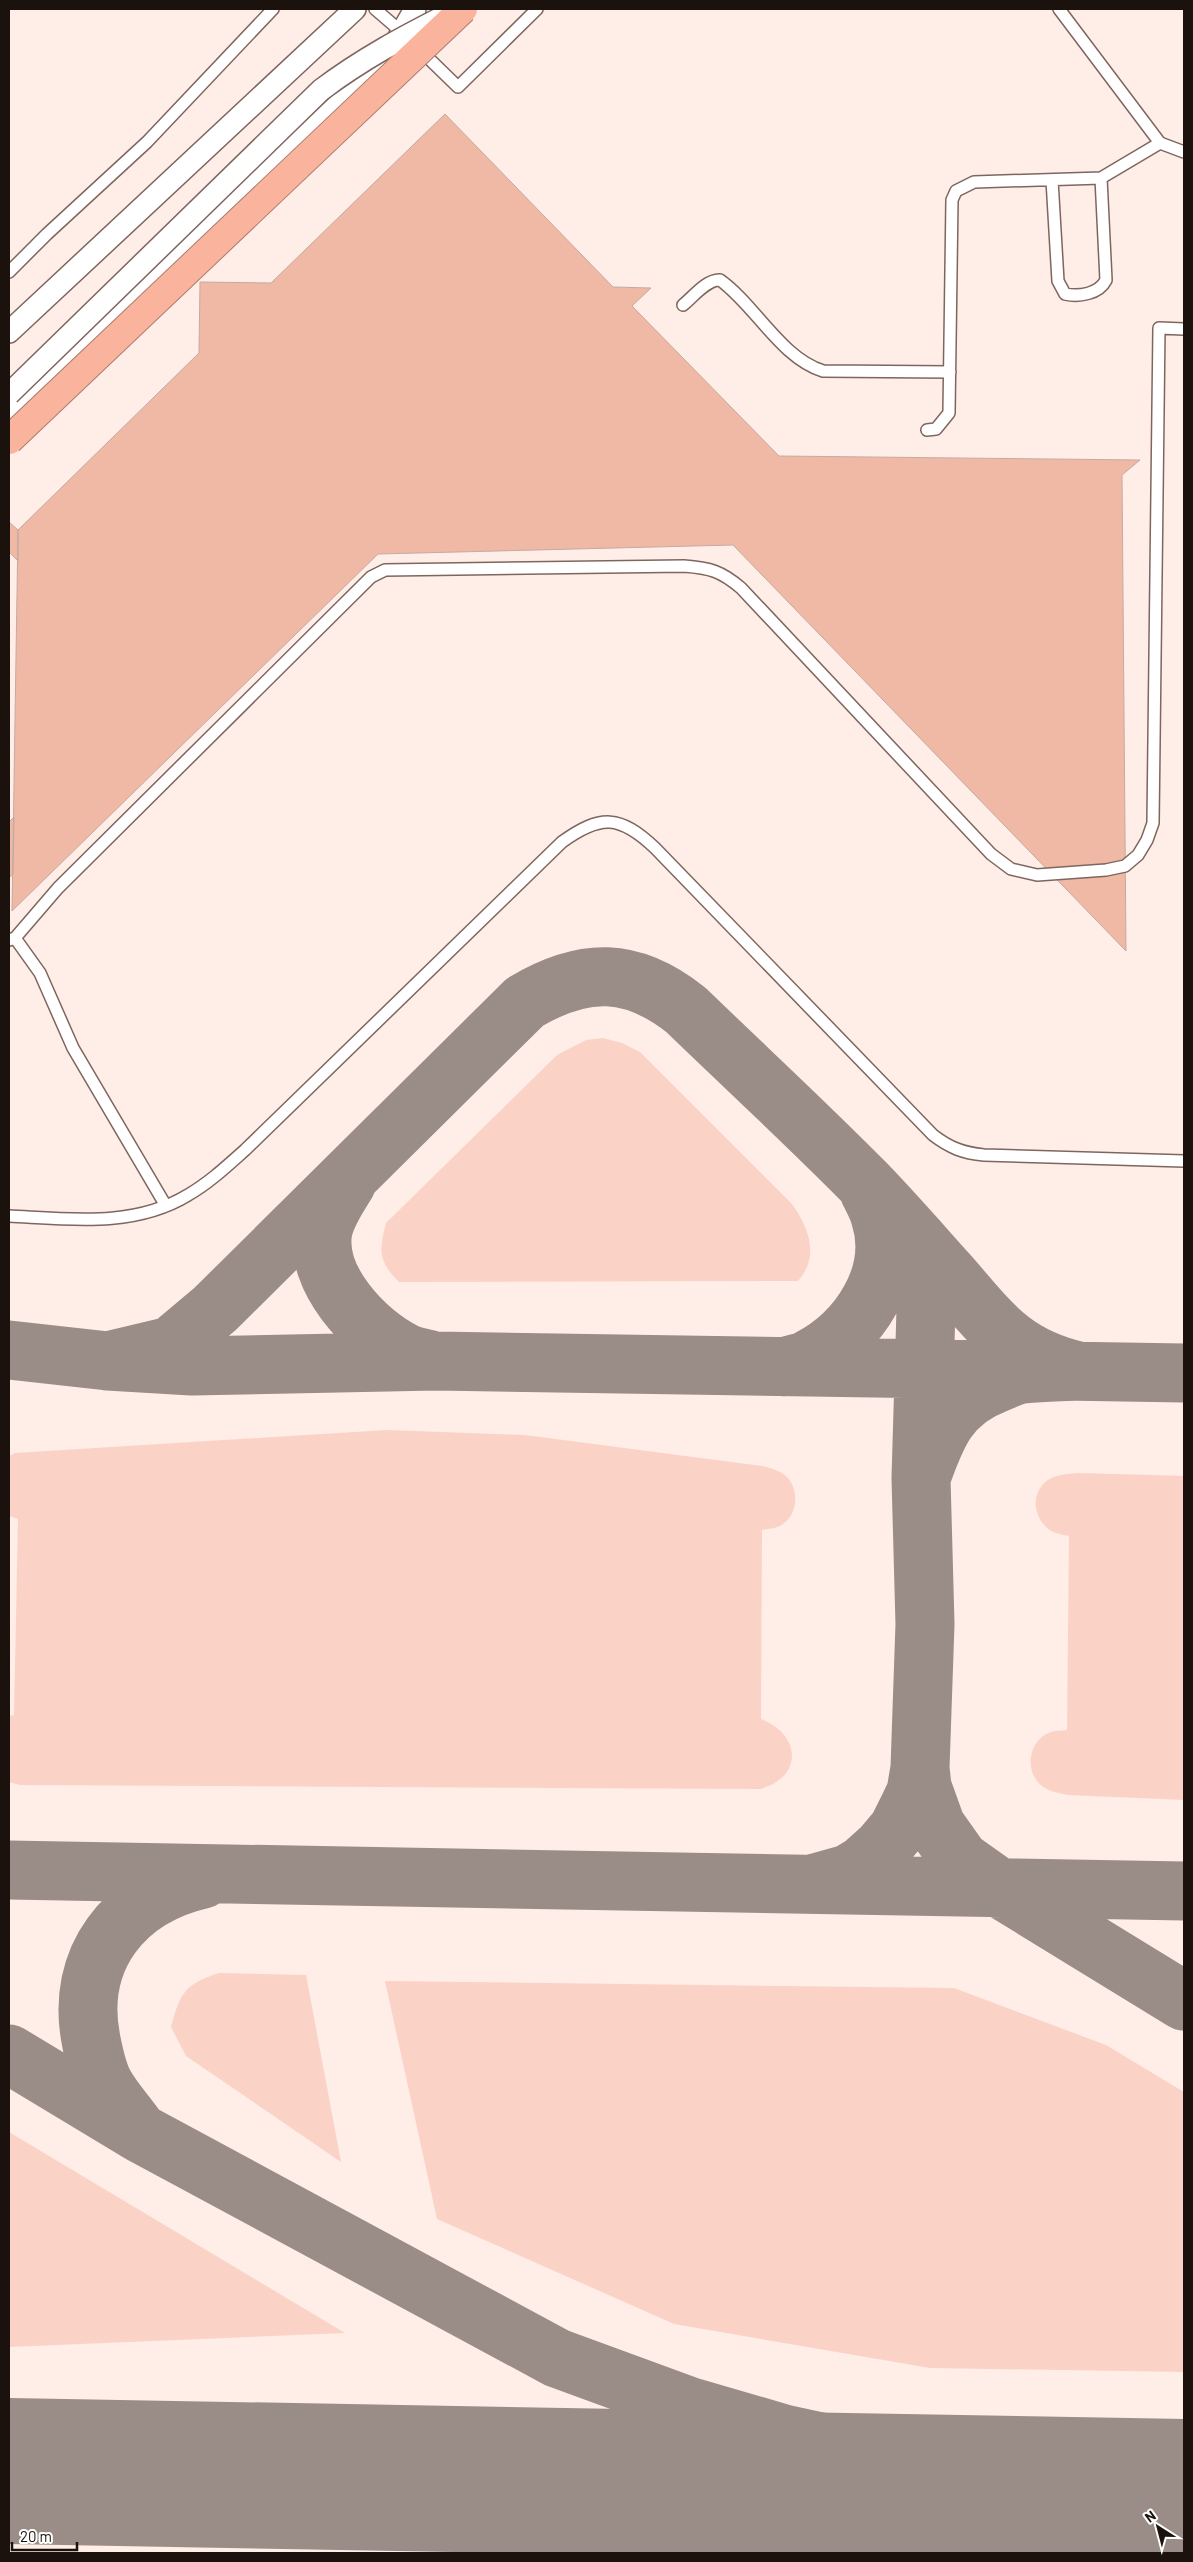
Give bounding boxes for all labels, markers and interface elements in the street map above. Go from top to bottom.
north arrow [1133,2502,1183,2552]
text: N [1141,2506,1159,2526]
scale bar [12,2520,78,2552]
text: 20 m [20,2527,52,2545]

